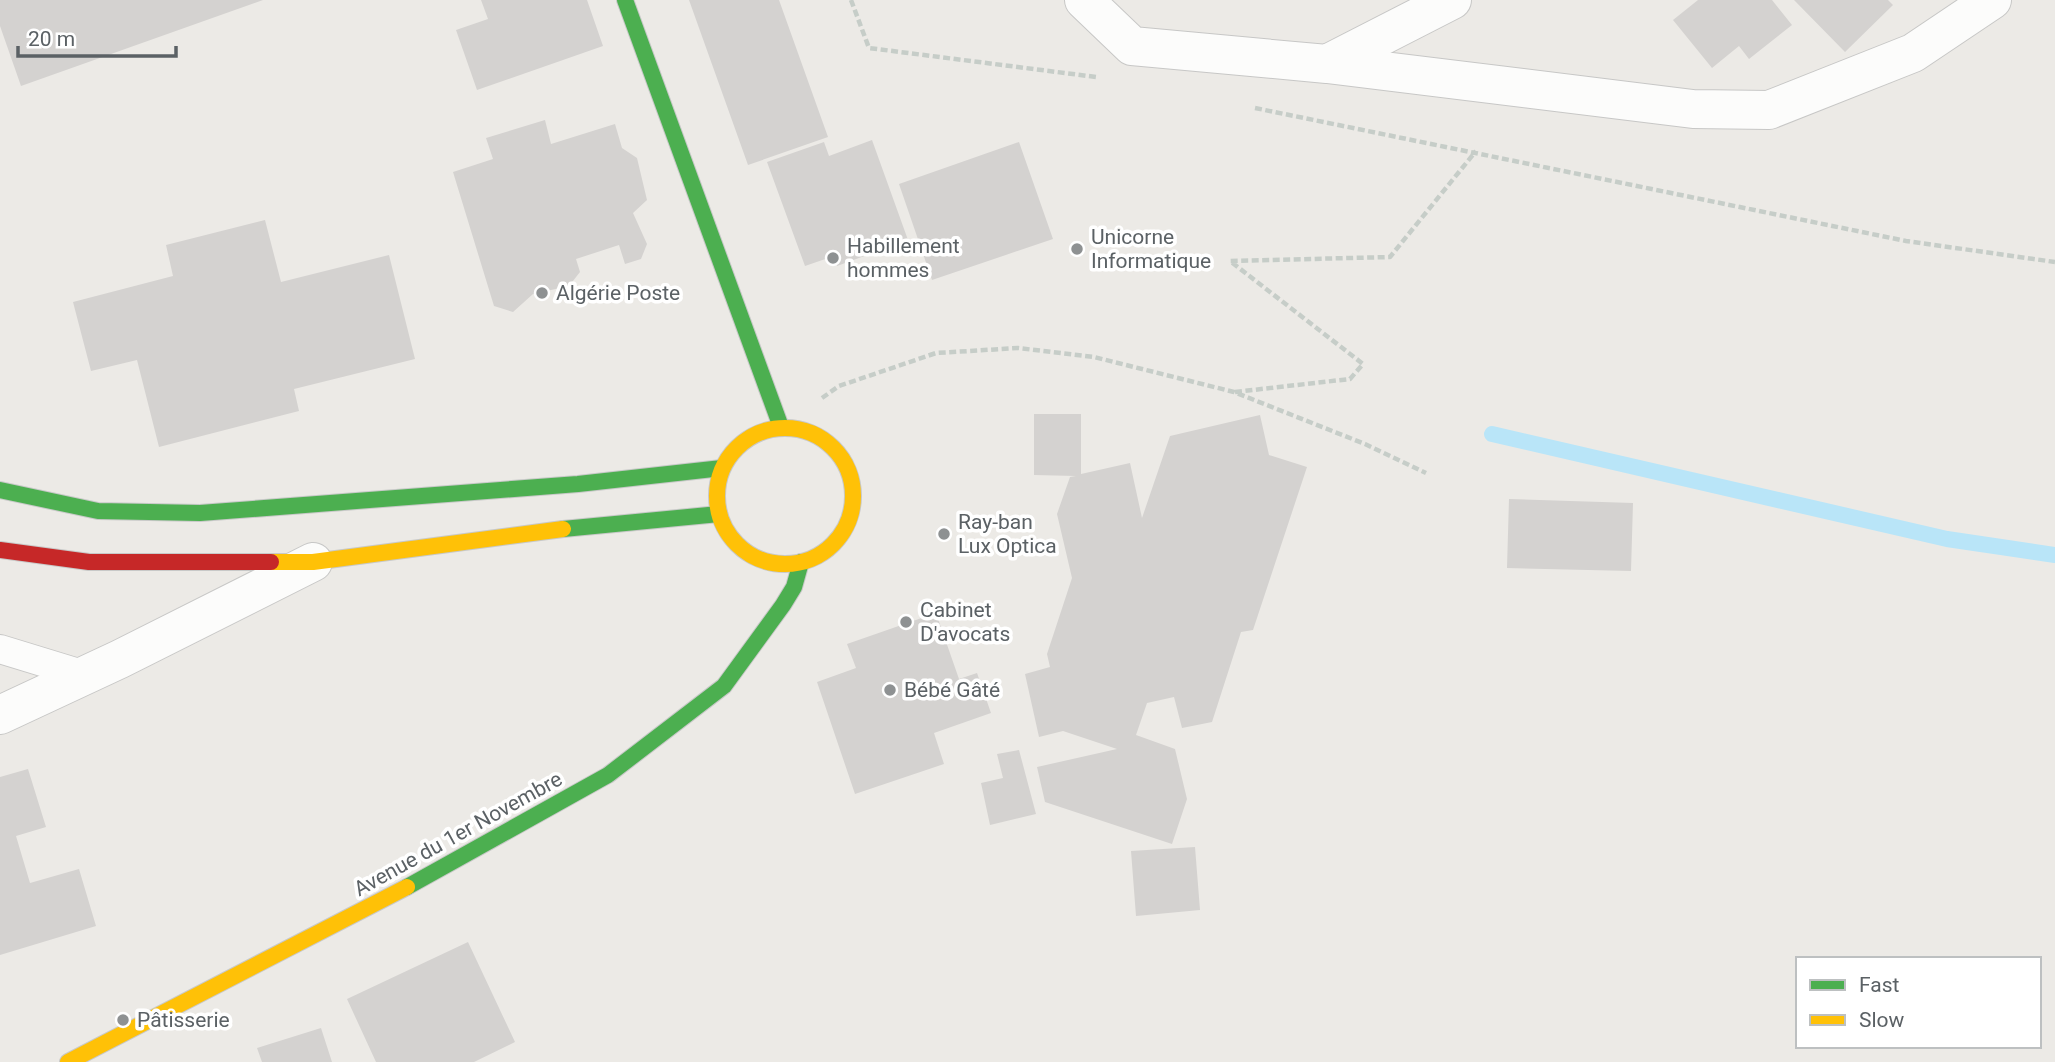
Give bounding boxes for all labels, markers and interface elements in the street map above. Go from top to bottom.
scale bar [18,14,175,58]
text: 20 m [28,27,75,51]
place label: Unicorne Informatique [1091,225,1211,273]
place label: Habillement hommes [847,234,960,282]
marker: Unicorne Informatique [1069,241,1085,257]
marker: Habillement hommes [825,250,841,266]
place label: Algérie Poste [556,281,680,305]
marker: Algérie Poste [534,285,550,301]
place label: Ray-ban Lux Optica [958,510,1057,558]
marker: Ray-ban Lux Optica [936,526,952,542]
place label: Cabinet D'avocats [920,598,1010,646]
marker: Cabinet D'avocats [898,614,914,630]
place label: Bébé Gâté [904,678,1000,702]
marker: Bébé Gâté [882,682,898,698]
street label: Avenue du 1er Novembre [350,767,566,901]
legend [1796,957,2041,1048]
text: Fast [1859,973,1900,997]
place label: Pâtisserie [137,1008,230,1032]
text: Slow [1859,1008,1905,1032]
marker: Pâtisserie [115,1012,131,1028]

